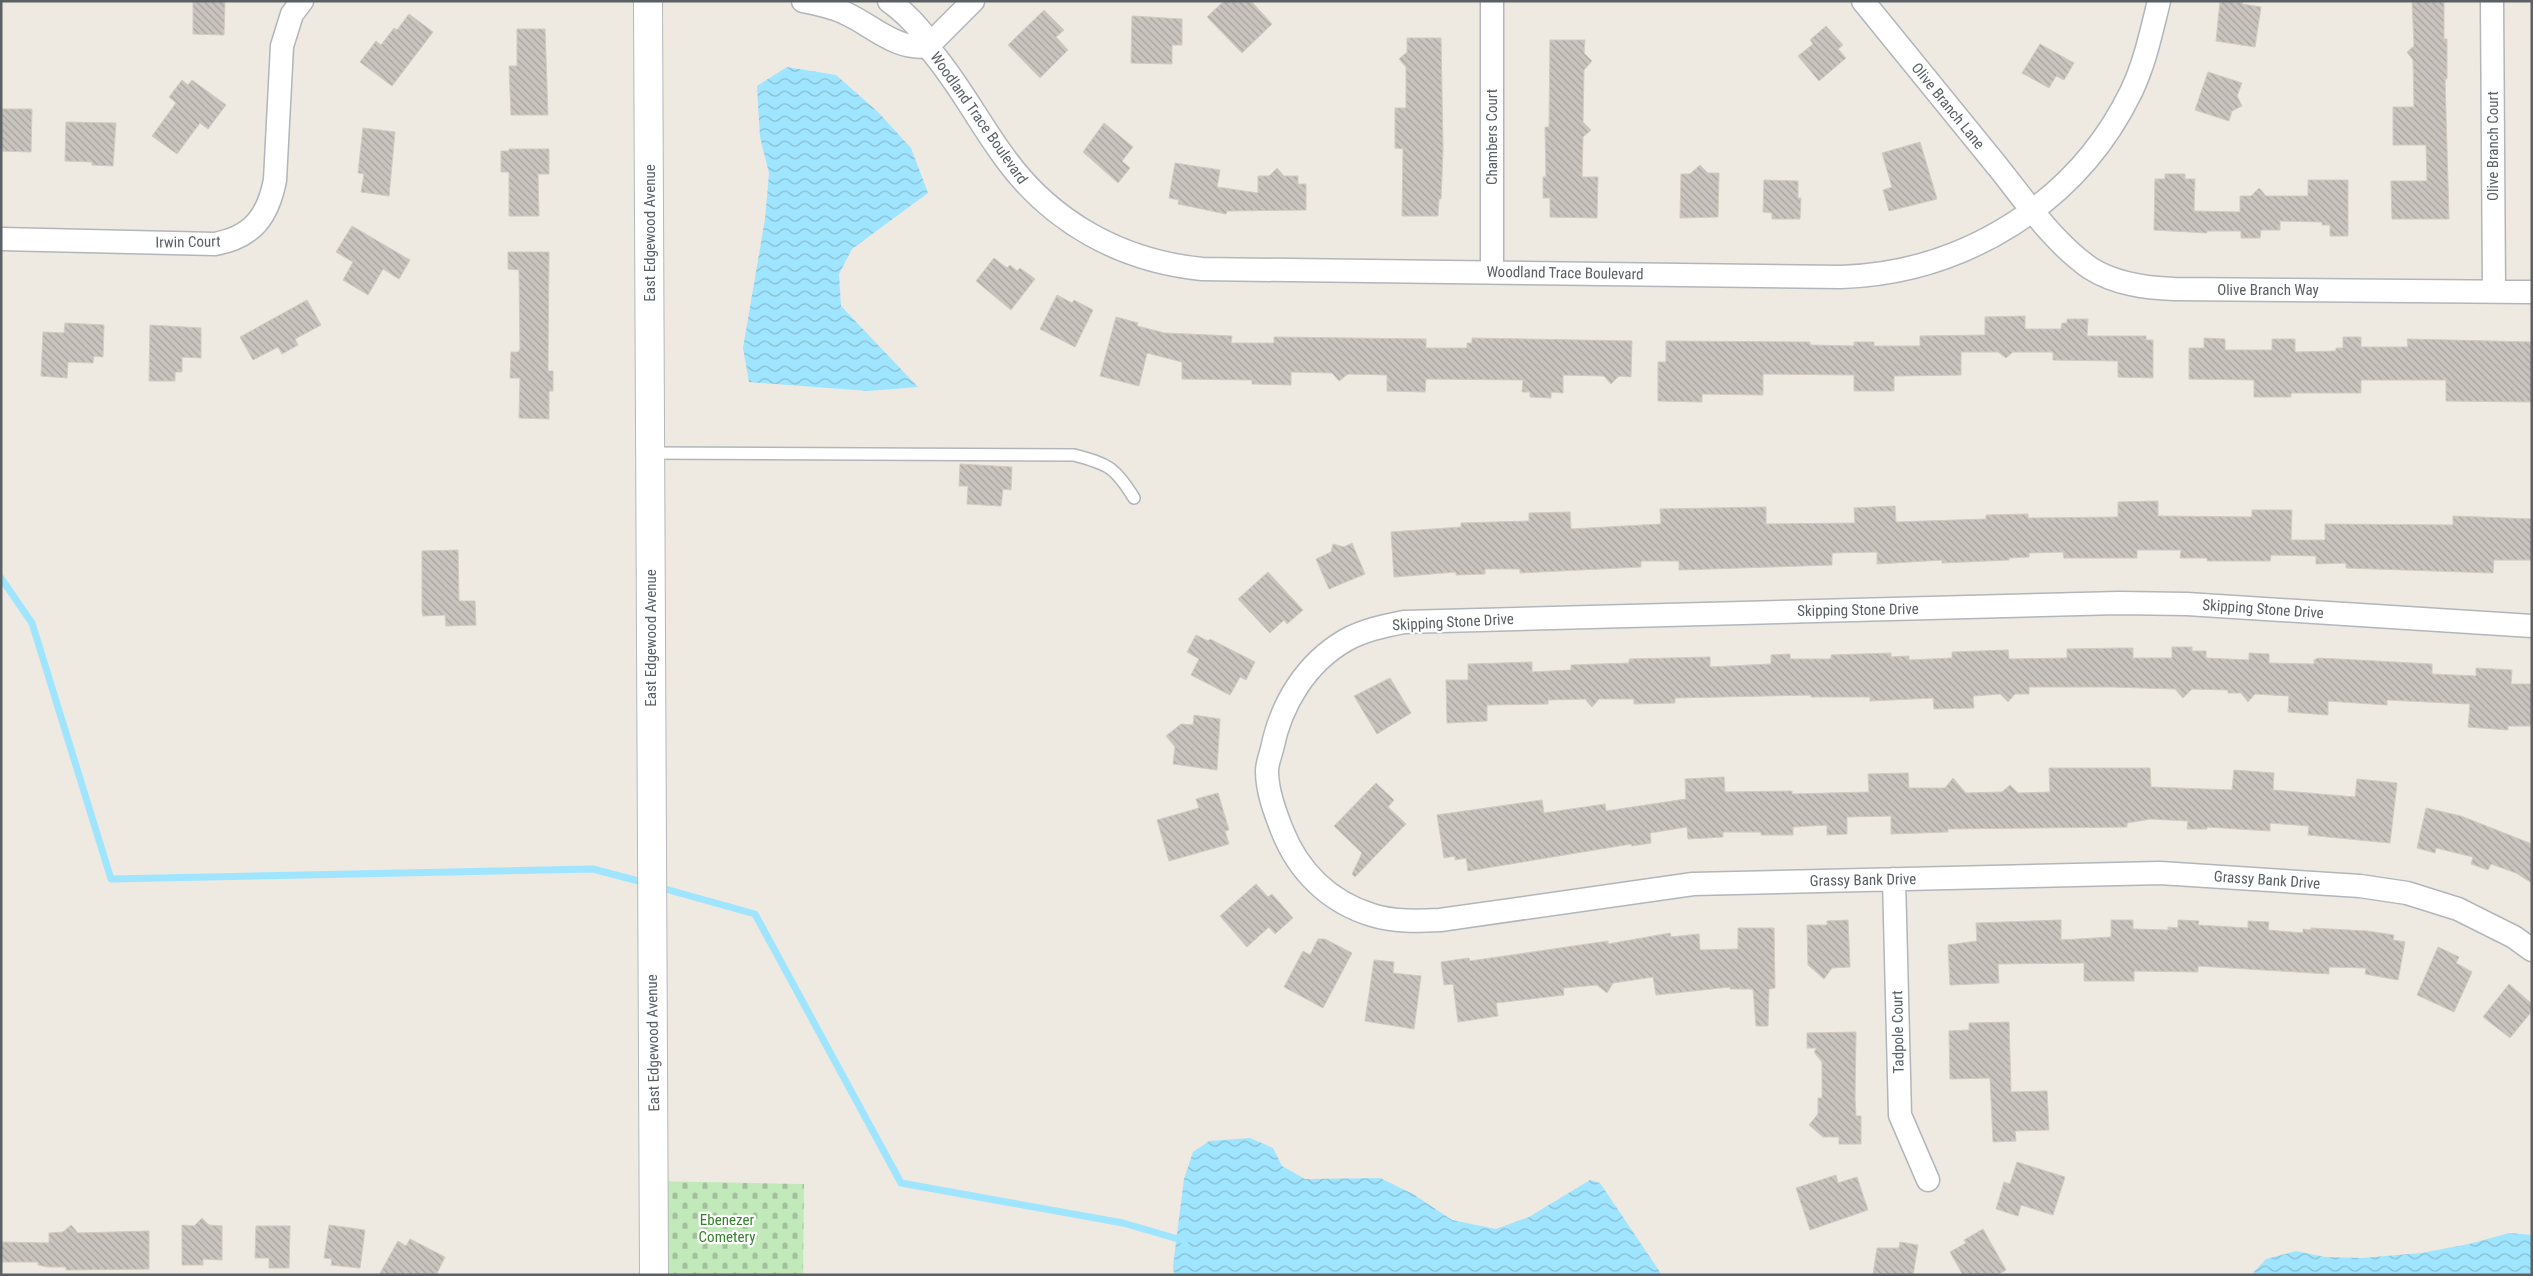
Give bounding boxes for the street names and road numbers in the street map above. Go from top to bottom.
street label: Woodland Trace Boulevard [927,49,1031,187]
street label: Olive Branch Lane [1908,59,1988,153]
street label: Chambers Court [1483,89,1501,185]
street label: Olive Branch Court [2484,91,2502,201]
street label: East Edgewood Avenue [641,164,659,302]
street label: Irwin Court [155,232,221,252]
street label: Woodland Trace Boulevard [1486,263,1644,283]
street label: Olive Branch Way [2217,281,2319,299]
street label: East Edgewood Avenue [642,569,660,707]
street label: Skipping Stone Drive [2202,596,2324,622]
street label: Skipping Stone Drive [1797,600,1919,620]
street label: Skipping Stone Drive [1392,610,1514,634]
street label: Grassy Bank Drive [2213,867,2321,893]
street label: Grassy Bank Drive [1810,870,1916,890]
street label: East Edgewood Avenue [643,974,663,1112]
street label: Tadpole Court [1888,990,1908,1074]

